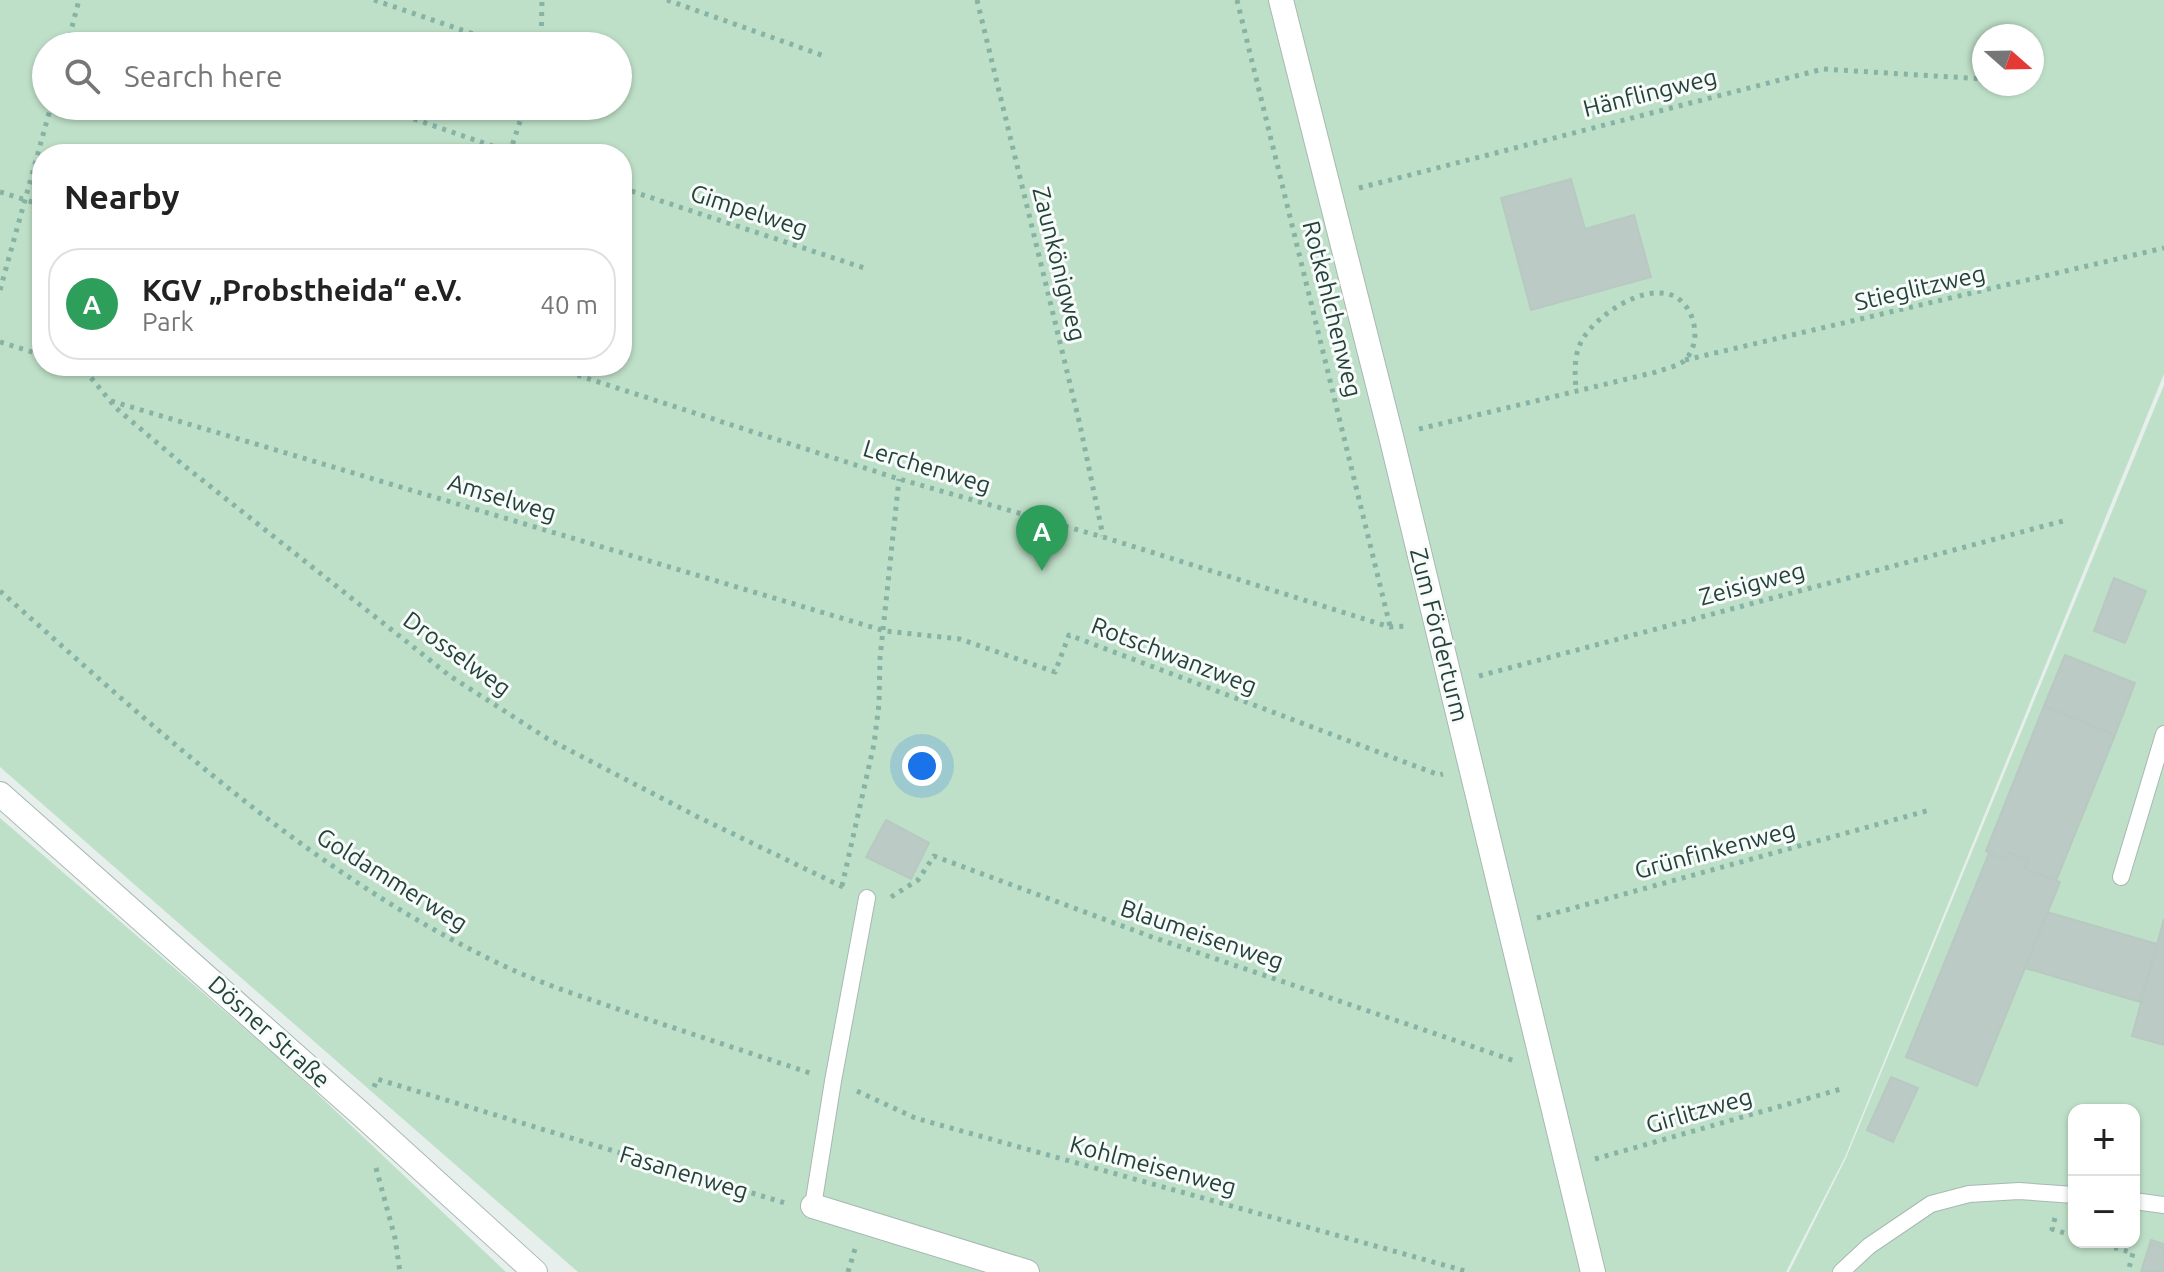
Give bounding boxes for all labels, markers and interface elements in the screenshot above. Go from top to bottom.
north arrow [1972,24,2044,96]
search box [32,32,632,120]
icon: search [60,54,104,98]
text: Search here [124,59,283,93]
street label: Hänflingweg [1580,63,1720,122]
text: Nearby [64,177,179,215]
street label: Gimpelweg [687,179,811,242]
street label: Zaunkönigweg [1027,184,1092,344]
street label: Rotkehlchenweg [1298,218,1367,400]
street label: Stieglitzweg [1852,259,1988,316]
text: KGV „Probstheida“ e.V. [142,273,462,307]
text: A [83,290,101,319]
text: 40 m [540,290,598,319]
text: Park [142,307,194,336]
street label: Lerchenweg [860,434,994,499]
street label: Amselweg [445,468,560,527]
pin: A [1016,505,1068,571]
street label: Zum Förderturm [1405,545,1474,725]
street label: Zeisigweg [1696,556,1808,611]
street label: Drosselweg [398,606,516,702]
street label: Rotschwanzweg [1088,612,1261,699]
your location [902,746,942,786]
street label: Grünfinkenweg [1631,815,1798,884]
street label: Goldammerweg [312,822,473,937]
street label: Blaumeisenweg [1117,894,1287,975]
street label: Dösner Straße [203,970,336,1093]
street label: Girlitzweg [1643,1083,1755,1139]
map controls [2068,1104,2140,1248]
button: + [2068,1104,2140,1176]
street label: Kohlmeisenweg [1067,1130,1239,1201]
street label: Fasanenweg [617,1140,752,1205]
button: − [2068,1176,2140,1248]

